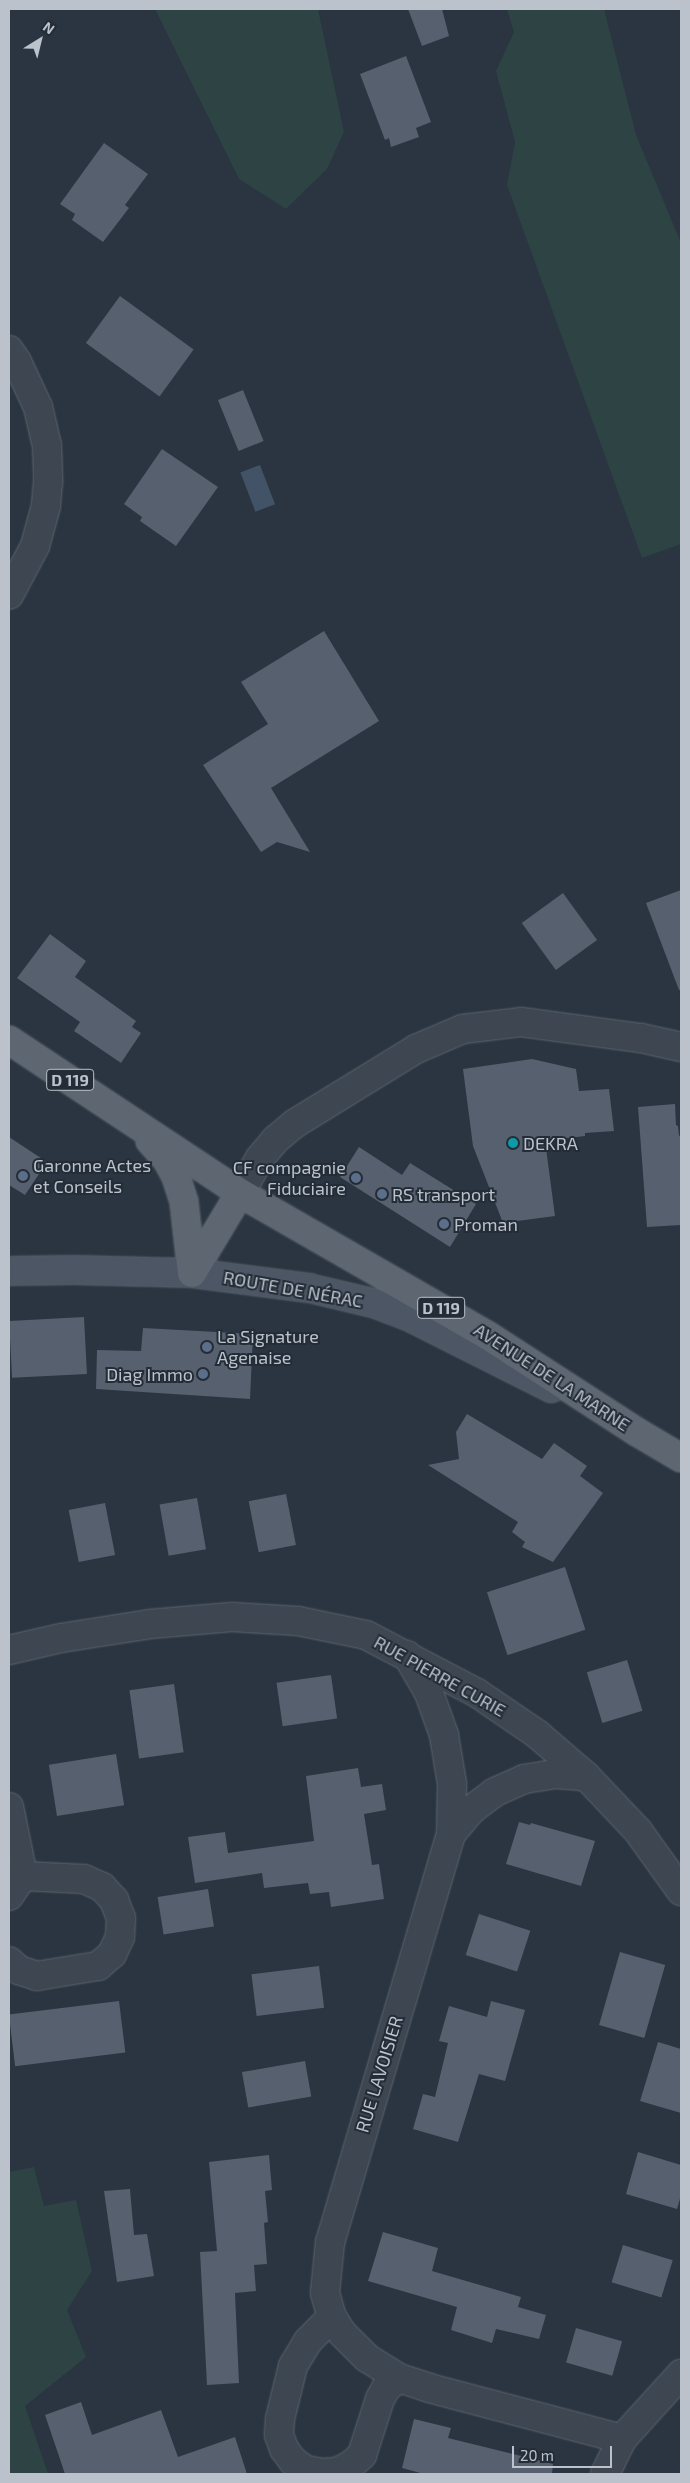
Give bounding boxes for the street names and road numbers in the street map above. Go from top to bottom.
road number: D 119 [45,1066,95,1094]
street label: ROUTE DE NÉRAC [222,1266,364,1312]
road number: D 119 [416,1295,466,1322]
street label: AVENUE DE LA MARNE [470,1318,634,1436]
street label: RUE PIERRE CURIE [370,1631,510,1721]
street label: RUE LAVOISIER [351,2013,407,2135]

